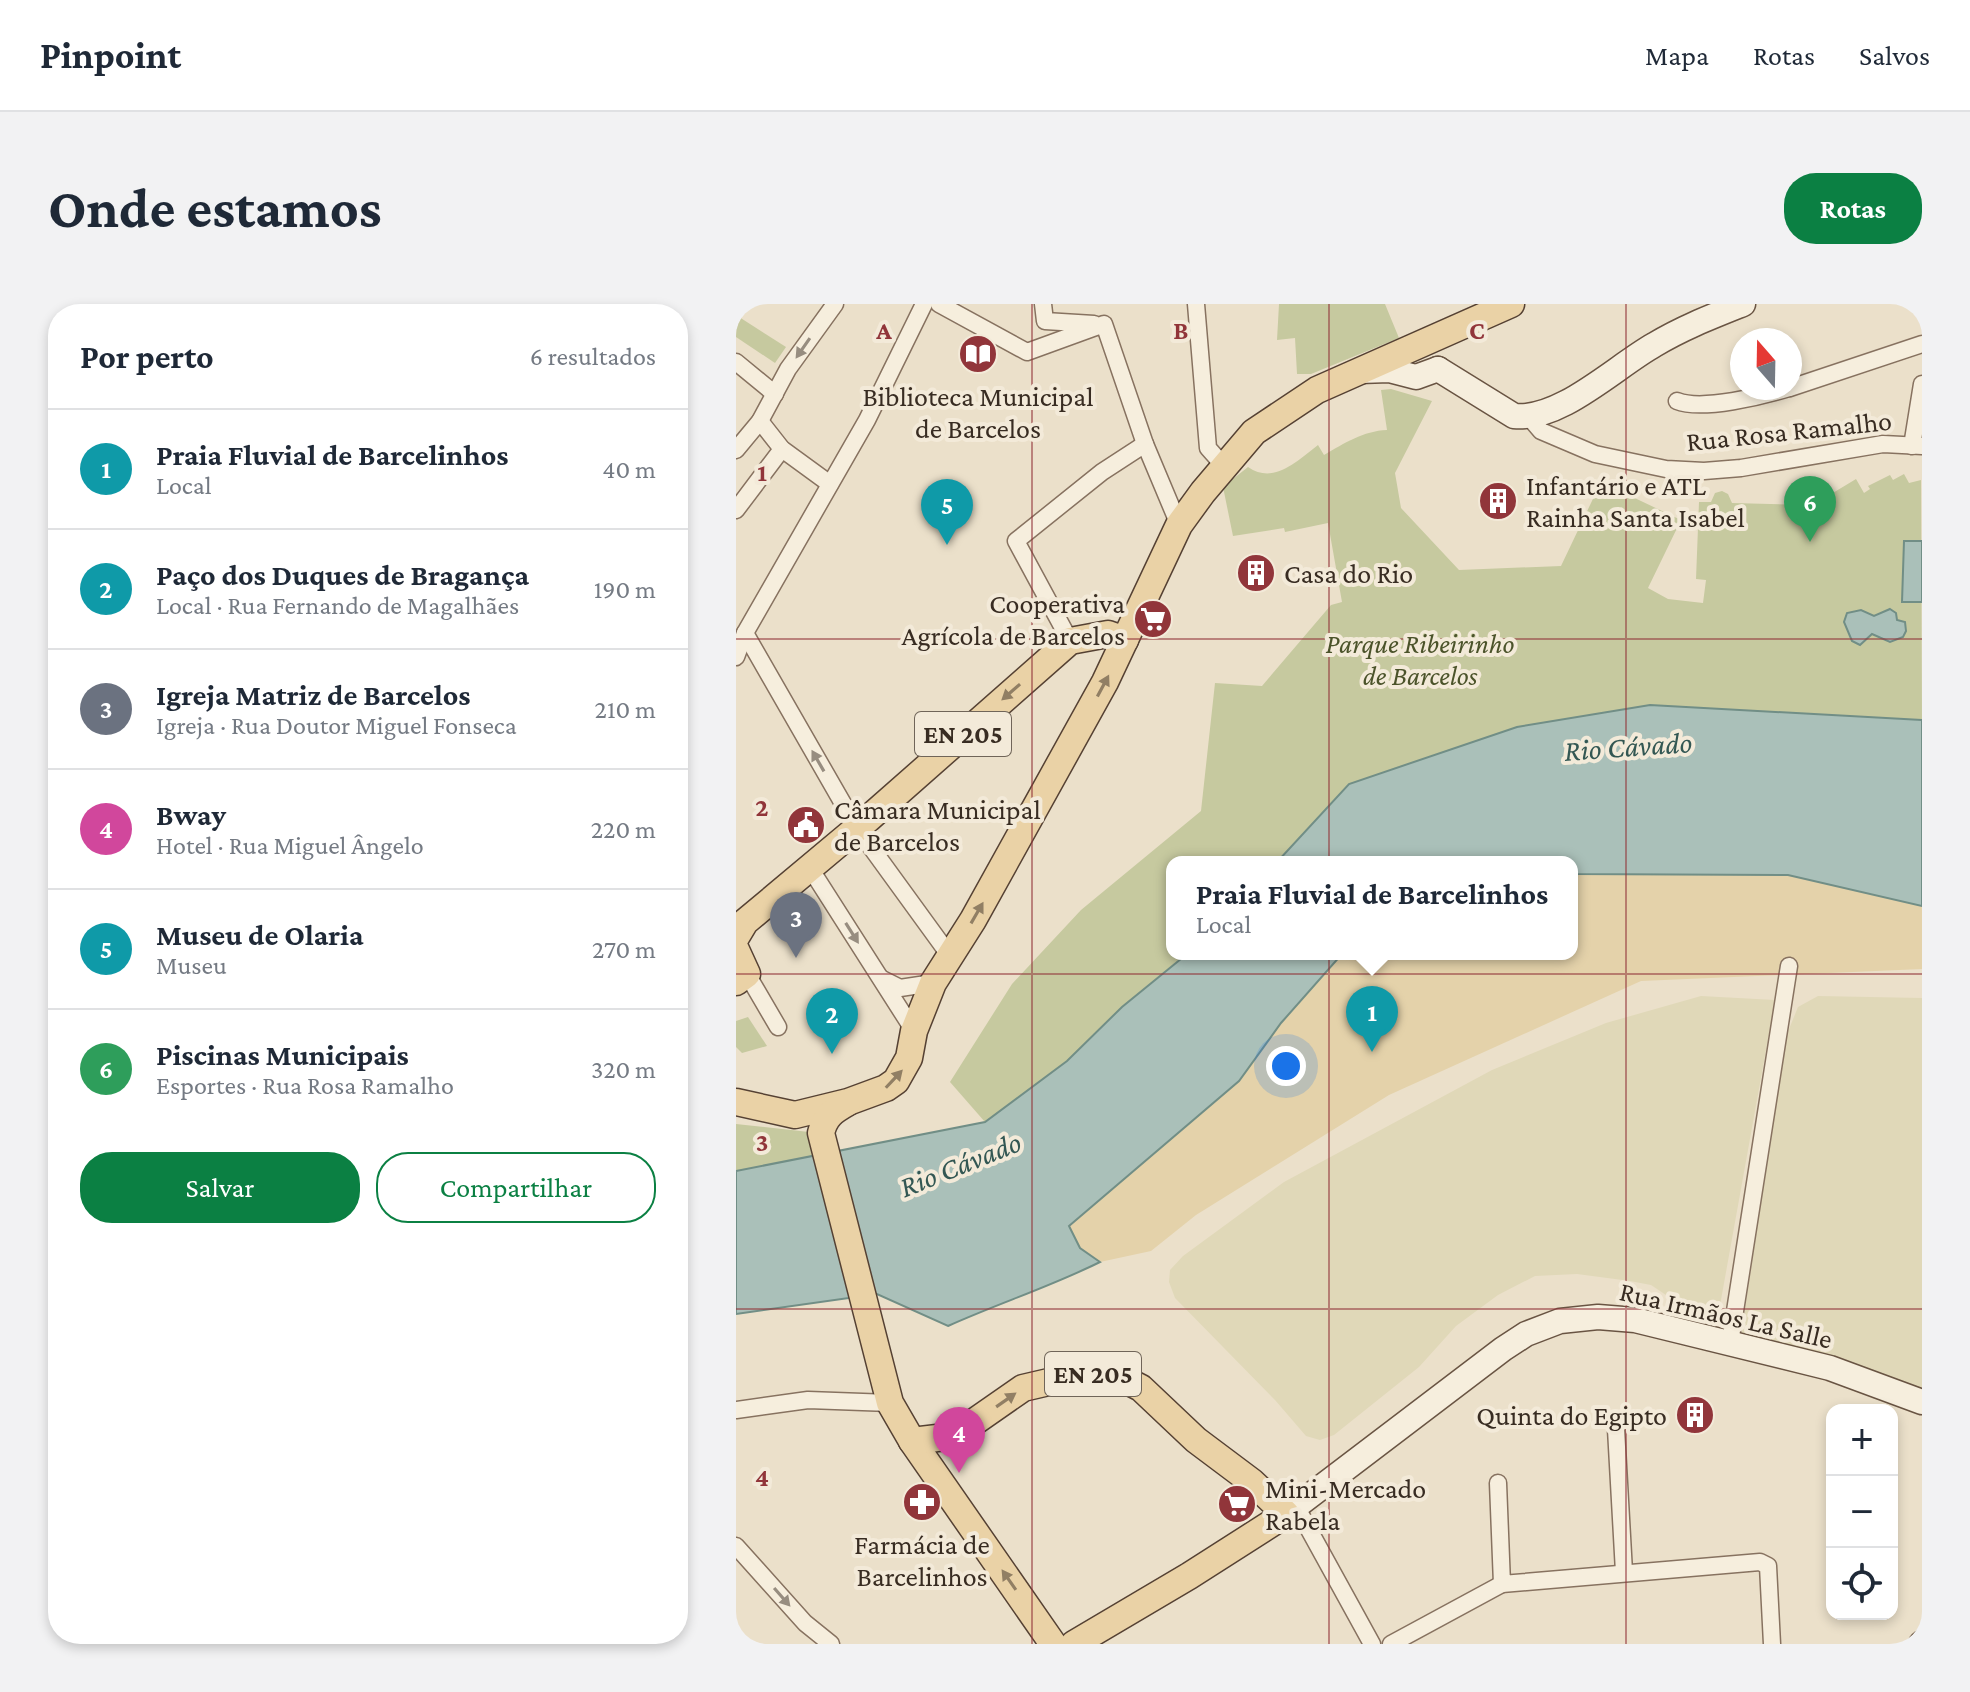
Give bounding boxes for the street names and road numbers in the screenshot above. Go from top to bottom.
street label: Rua Rosa Ramalho [1685,405,1893,457]
road number: EN 205 [915,712,1011,756]
street label: Rua Irmãos La Salle [1617,1275,1835,1355]
road number: EN 205 [1045,1352,1141,1396]

